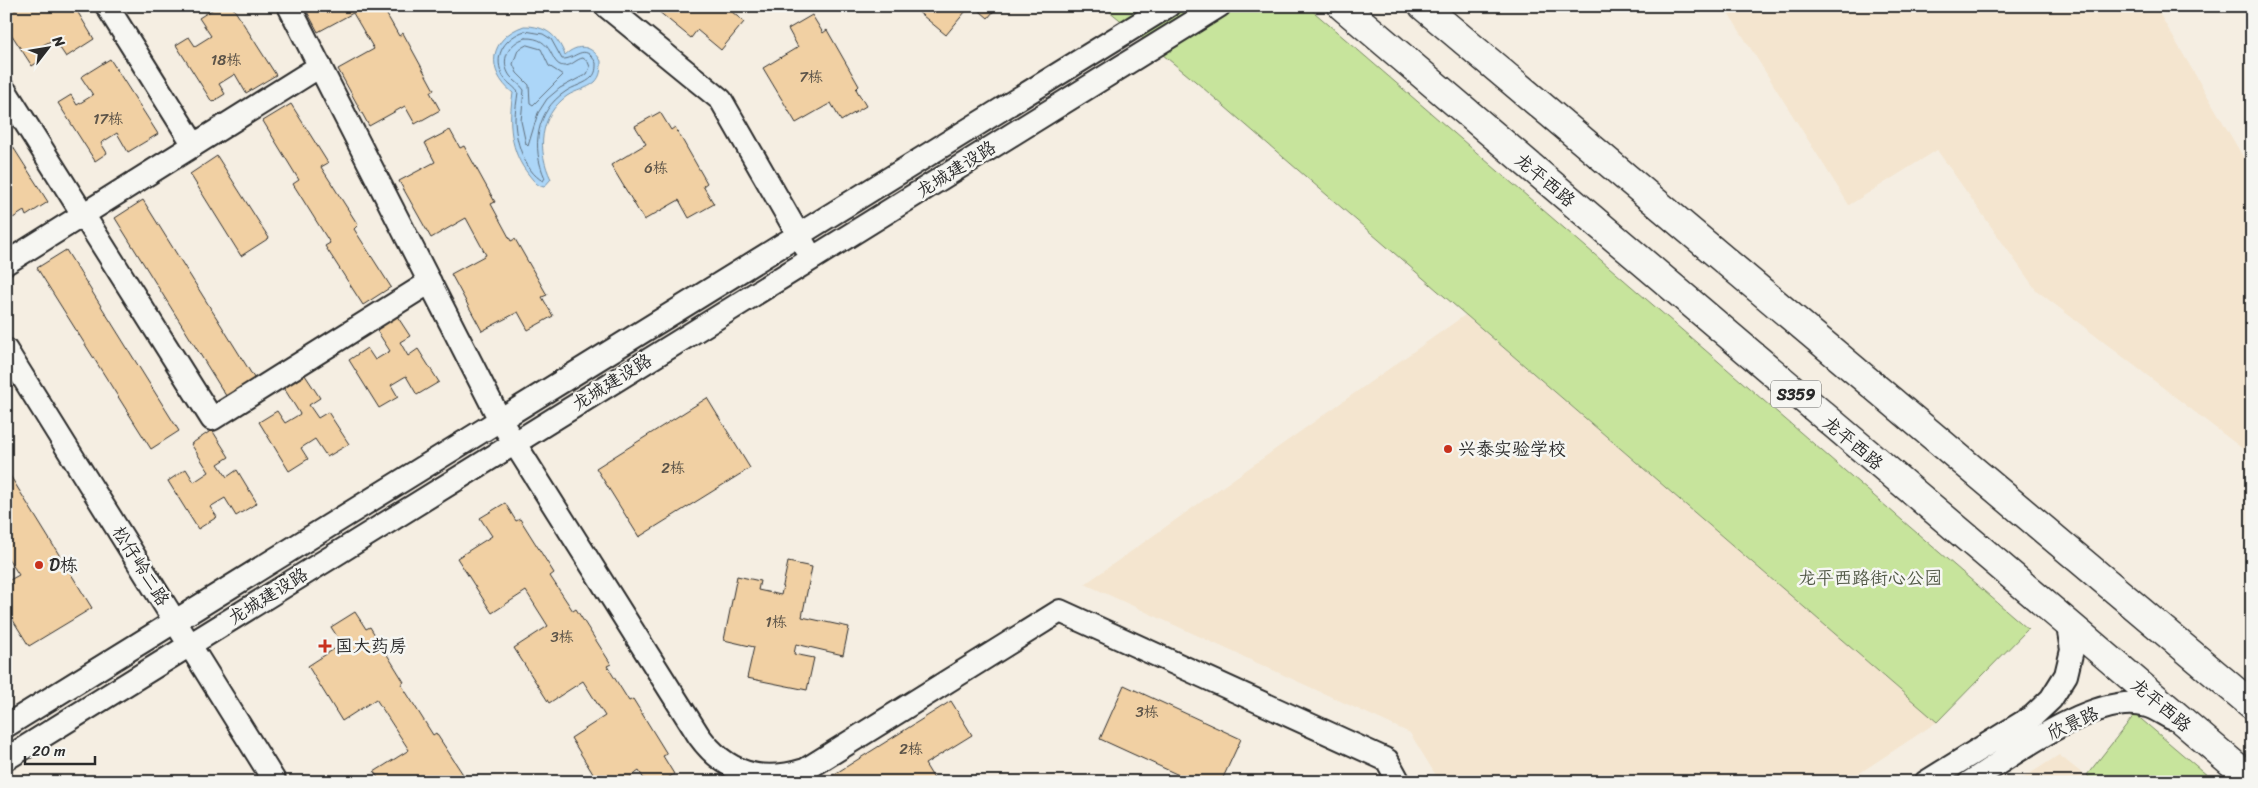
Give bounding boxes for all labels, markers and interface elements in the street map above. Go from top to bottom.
north arrow [22,22,72,72]
text: N [45,30,72,52]
house number: 18栋 [211,47,241,73]
house number: 7栋 [799,64,823,90]
house number: 17栋 [93,106,123,132]
street label: 龙城建设路 [909,132,1003,206]
street label: 龙平西路 [1507,145,1583,215]
house number: 6栋 [644,155,668,181]
street label: 龙城建设路 [565,345,659,419]
road number: S359 [1771,380,1821,408]
street label: 龙平西路 [1815,408,1891,478]
place label: 兴泰实验学校 [1458,433,1566,465]
marker: 兴泰实验学校 [1442,443,1454,455]
house number: 2栋 [661,455,685,481]
street label: 松仔岭二路 [104,519,178,613]
place label: D栋 [49,549,78,581]
marker: D栋 [33,559,45,571]
street label: 龙城建设路 [221,559,315,633]
park label: 龙平西路街心公园 [1798,562,1942,594]
house number: 1栋 [765,609,787,635]
house number: 3栋 [550,624,574,650]
place label: 国大药房 [335,630,407,662]
marker: 国大药房 [319,640,331,652]
street label: 龙平西路 [2123,670,2199,740]
street label: 欣景路 [2042,697,2104,749]
house number: 3栋 [1135,699,1159,725]
scale bar [25,733,95,765]
house number: 2栋 [899,736,923,762]
text: 20 m [32,738,66,764]

